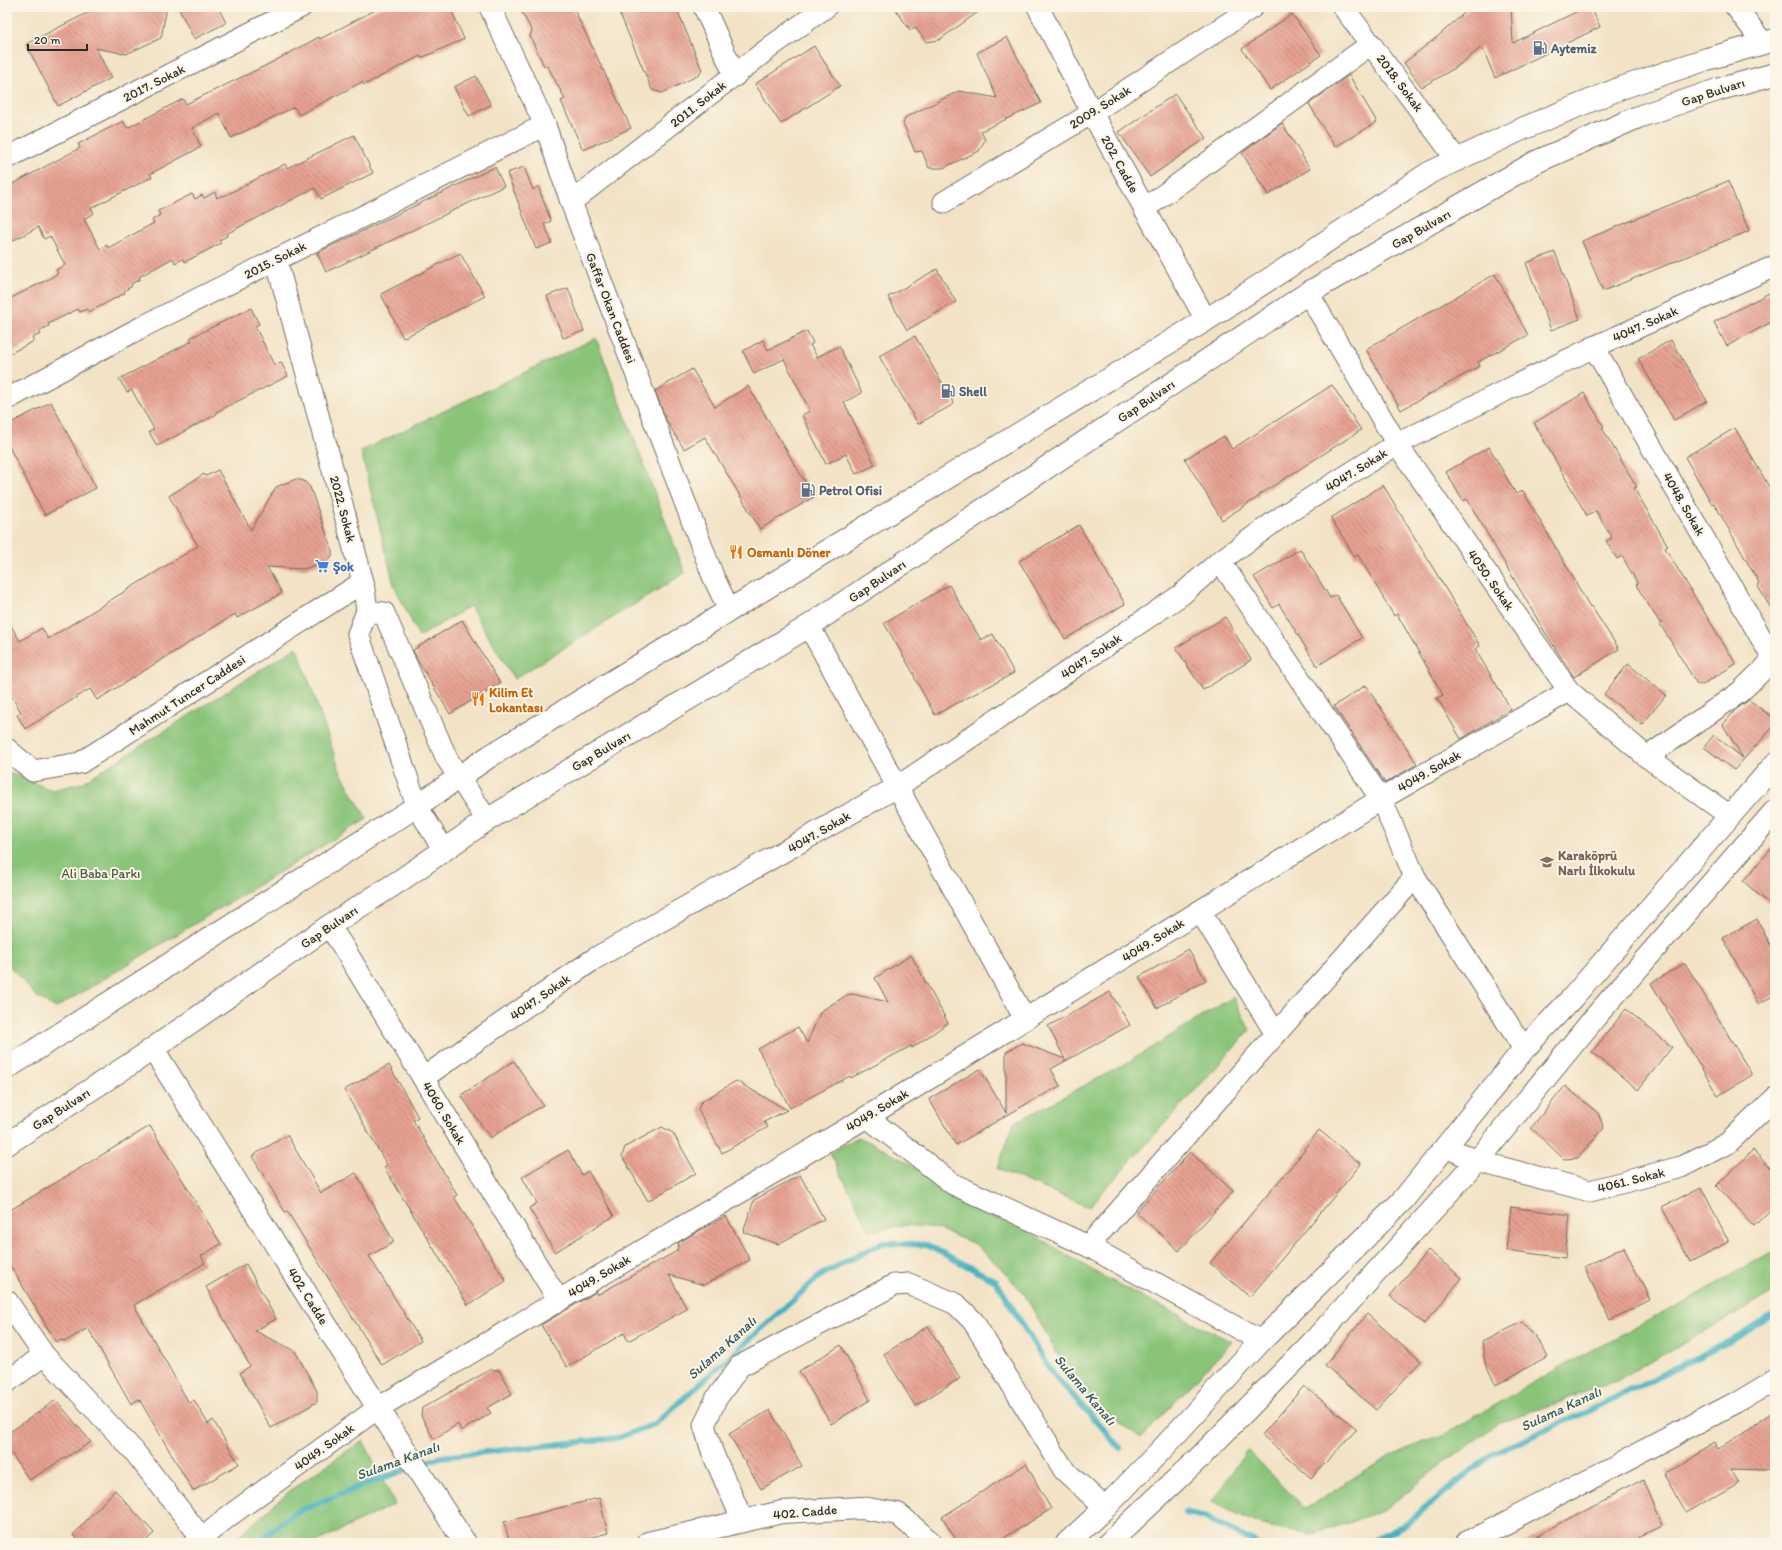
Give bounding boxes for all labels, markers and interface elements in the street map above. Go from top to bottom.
scale bar [28,26,87,52]
text: 20 m [34,33,61,47]
fuel station icon: Aytemiz [1532,40,1548,56]
place label: Aytemiz [1550,41,1598,57]
street label: 2018. Sokak [1374,51,1427,115]
street label: 2017. Sokak [121,61,188,105]
street label: Gap Bulvarı [1679,75,1747,109]
street label: 2011. Sokak [667,77,729,130]
street label: 2009. Sokak [1067,82,1134,132]
street label: 202. Cadde [1098,133,1142,195]
street label: Gap Bulvarı [1389,206,1453,252]
street label: 2015. Sokak [242,238,309,282]
street label: Gaffar Okan Caddesi [583,251,639,365]
street label: 4047. Sokak [1610,303,1680,345]
street label: Gap Bulvarı [1115,376,1177,426]
fuel station icon: Shell [940,383,956,399]
place label: Shell [959,384,987,399]
street label: 4047. Sokak [1322,445,1390,495]
street label: 4048. Sokak [1660,470,1708,539]
street label: 2022. Sokak [327,474,359,544]
fuel station icon: Petrol Ofisi [800,482,816,498]
place label: Petrol Ofisi [819,483,882,498]
restaurant icon: Osmanlı Döner [728,544,744,560]
place label: Osmanlı Döner [747,545,832,560]
street label: 4050. Sokak [1465,547,1518,613]
street label: Gap Bulvarı [846,556,908,606]
supermarket icon: Şok [314,558,330,574]
place label: Şok [333,559,354,575]
street label: 4047. Sokak [1058,630,1124,682]
street label: Mahmut Tuncer Caddesi [126,652,248,738]
place label: Kilim Et Lokantası [489,685,543,715]
restaurant icon: Kilim Et Lokantası [470,691,486,707]
street label: Gap Bulvarı [569,728,633,774]
street label: 4049. Sokak [1395,747,1463,795]
street label: 4047. Sokak [785,808,853,856]
place label: Karaköprü Narlı İlkokulu [1558,848,1636,878]
school or university icon: Karaköprü Narlı İlkokulu [1539,854,1555,870]
park label: Ali Baba Parkı [62,866,140,881]
street label: Gap Bulvarı [298,902,360,952]
street label: 4049. Sokak [1119,915,1187,965]
street label: 4047. Sokak [507,971,573,1023]
street label: 4060. Sokak [419,1079,469,1147]
street label: Gap Bulvarı [29,1085,93,1133]
street label: 4049. Sokak [843,1085,911,1135]
street label: 4061. Sokak [1596,1164,1666,1196]
street label: 4049. Sokak [565,1251,633,1301]
street label: 402. Cadde [285,1265,331,1327]
water label: Sulama Kanalı [684,1312,761,1383]
water label: Sulama Kanalı [1051,1351,1120,1430]
water label: Sulama Kanalı [1518,1382,1605,1435]
street label: 4049. Sokak [291,1420,357,1474]
water label: Sulama Kanalı [354,1438,443,1484]
street label: 402. Cadde [772,1502,838,1522]

